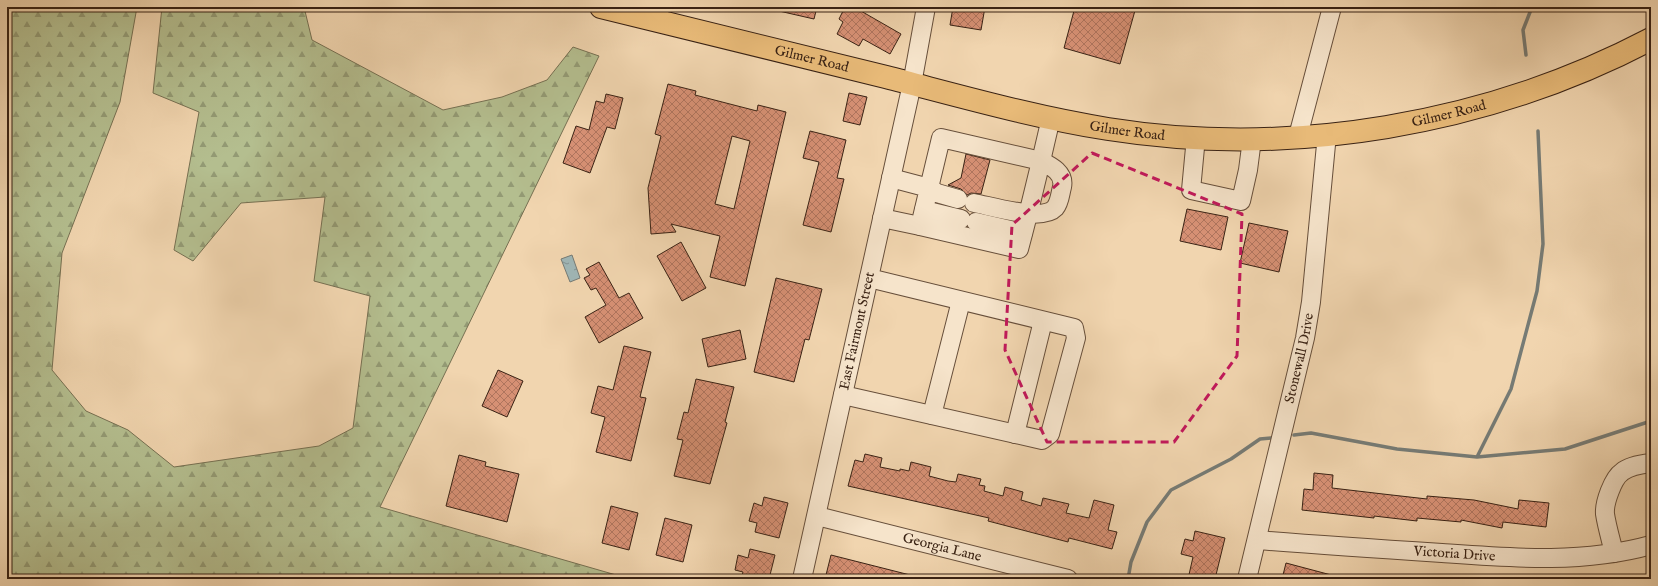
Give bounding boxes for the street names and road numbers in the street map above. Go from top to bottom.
street label: Gilmer Road [773,41,851,77]
street label: Gilmer Road [1410,96,1489,131]
street label: Gilmer Road [1088,117,1166,145]
street label: East Fairmont Street [835,270,879,392]
street label: Stonewall Drive [1281,311,1318,405]
street label: Georgia Lane [901,529,984,566]
street label: Victoria Drive [1412,542,1496,566]

